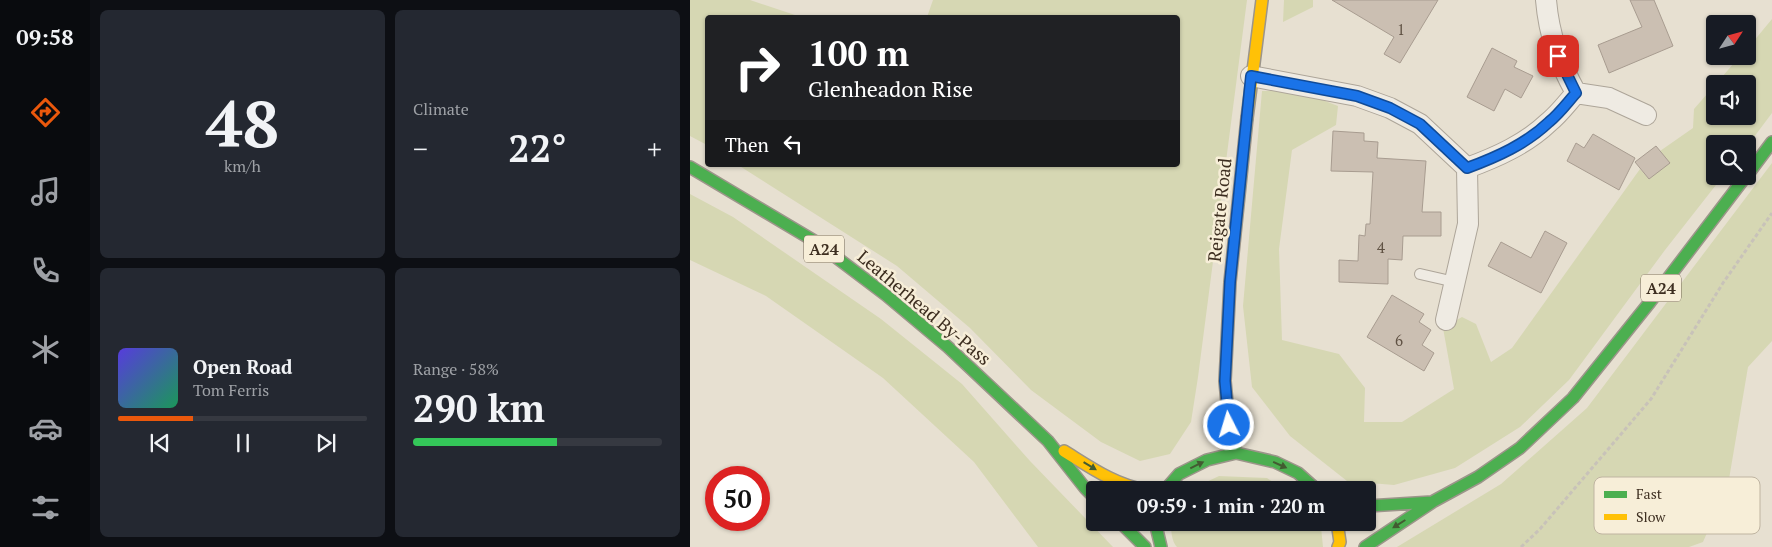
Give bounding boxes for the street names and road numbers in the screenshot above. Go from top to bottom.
street label: Reigate Road [1202,157,1236,263]
road number: A24 [804,235,844,262]
street label: Leatherhead By-Pass [853,244,996,370]
road number: A24 [1641,274,1681,302]

